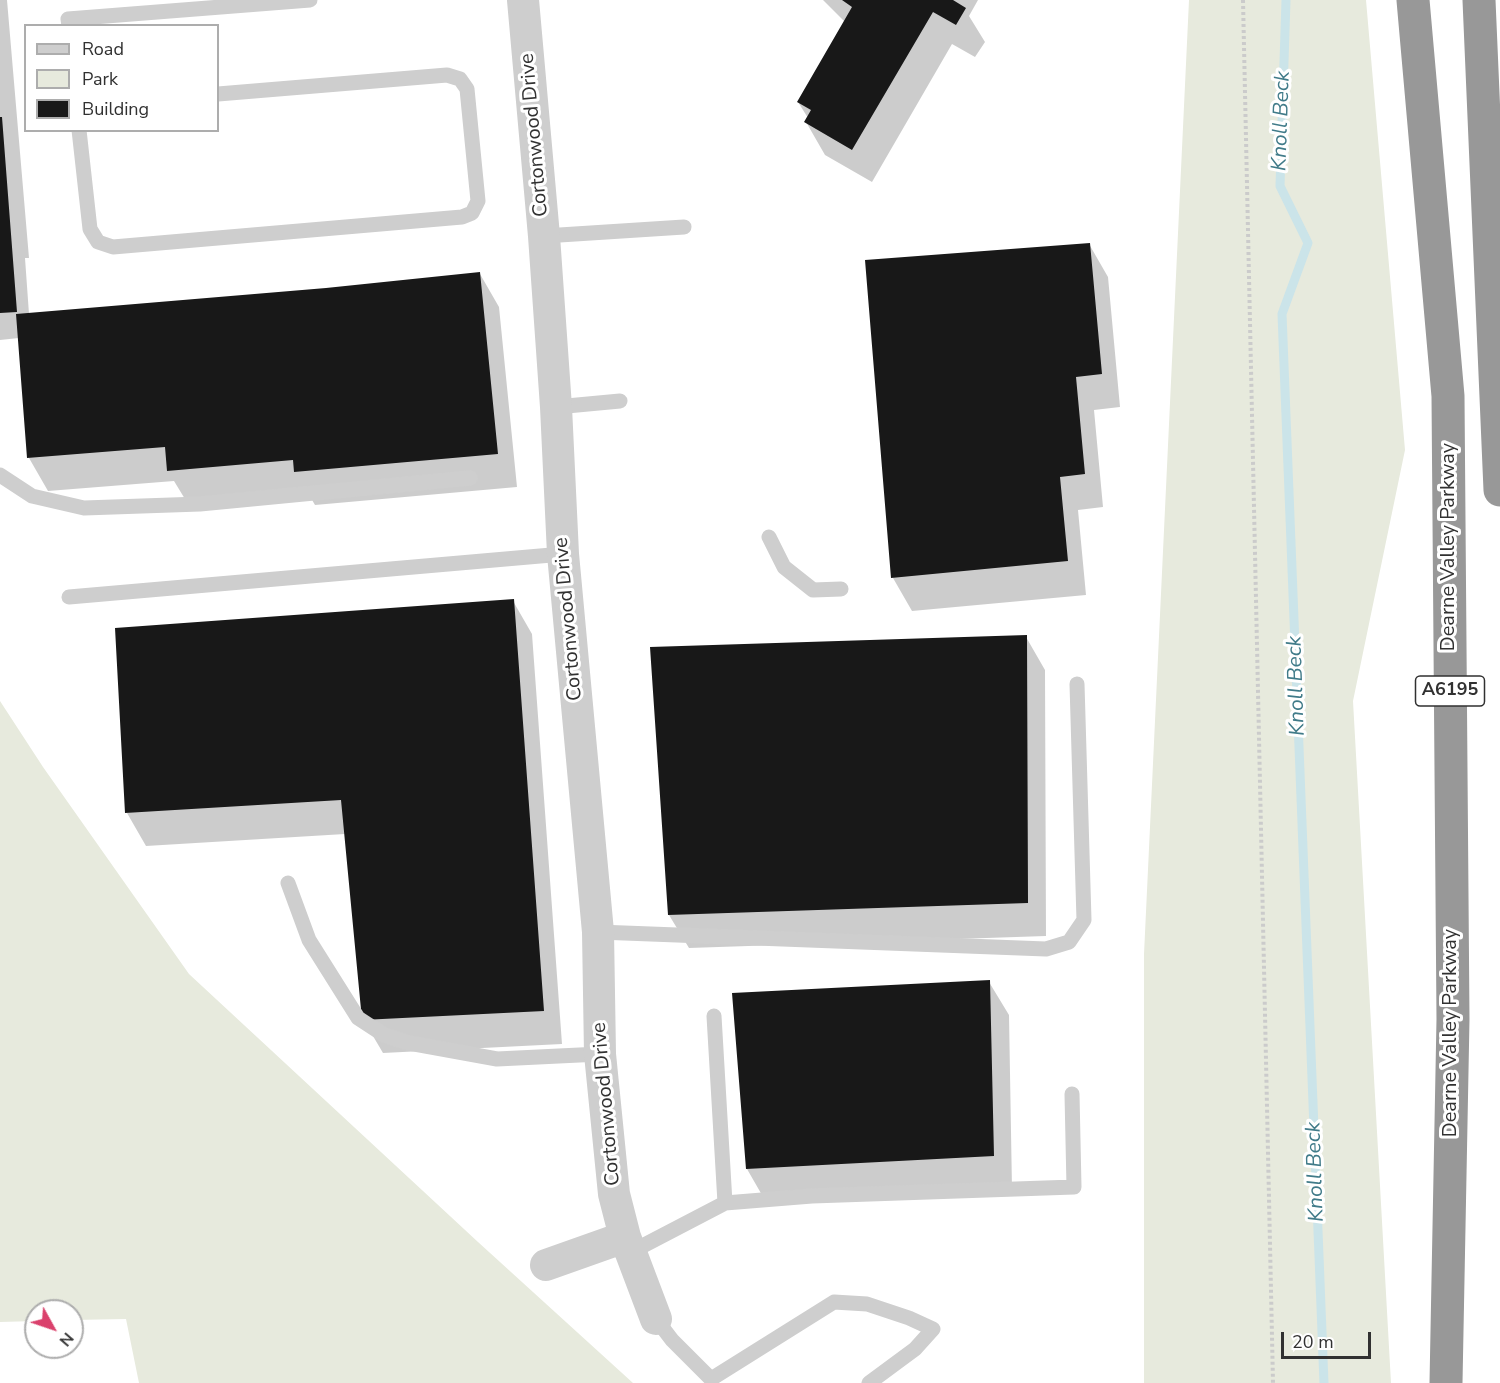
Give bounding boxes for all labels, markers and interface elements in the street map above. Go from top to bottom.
legend [24,24,219,132]
text: Road [82,37,124,61]
street label: Cortonwood Drive [516,52,554,218]
text: Park [82,67,118,91]
water label: Knoll Beck [1268,71,1296,171]
text: Building [82,97,149,121]
street label: Dearne Valley Parkway [1437,443,1461,651]
street label: Cortonwood Drive [550,536,588,702]
water label: Knoll Beck [1283,636,1311,736]
road number: A6195 [1416,676,1484,706]
street label: Dearne Valley Parkway [1439,929,1463,1137]
street label: Cortonwood Drive [588,1021,626,1187]
water label: Knoll Beck [1302,1122,1330,1222]
north arrow [24,1299,84,1359]
scale bar [1284,1320,1374,1358]
text: N [54,1328,79,1351]
text: 20 m [1292,1330,1334,1354]

